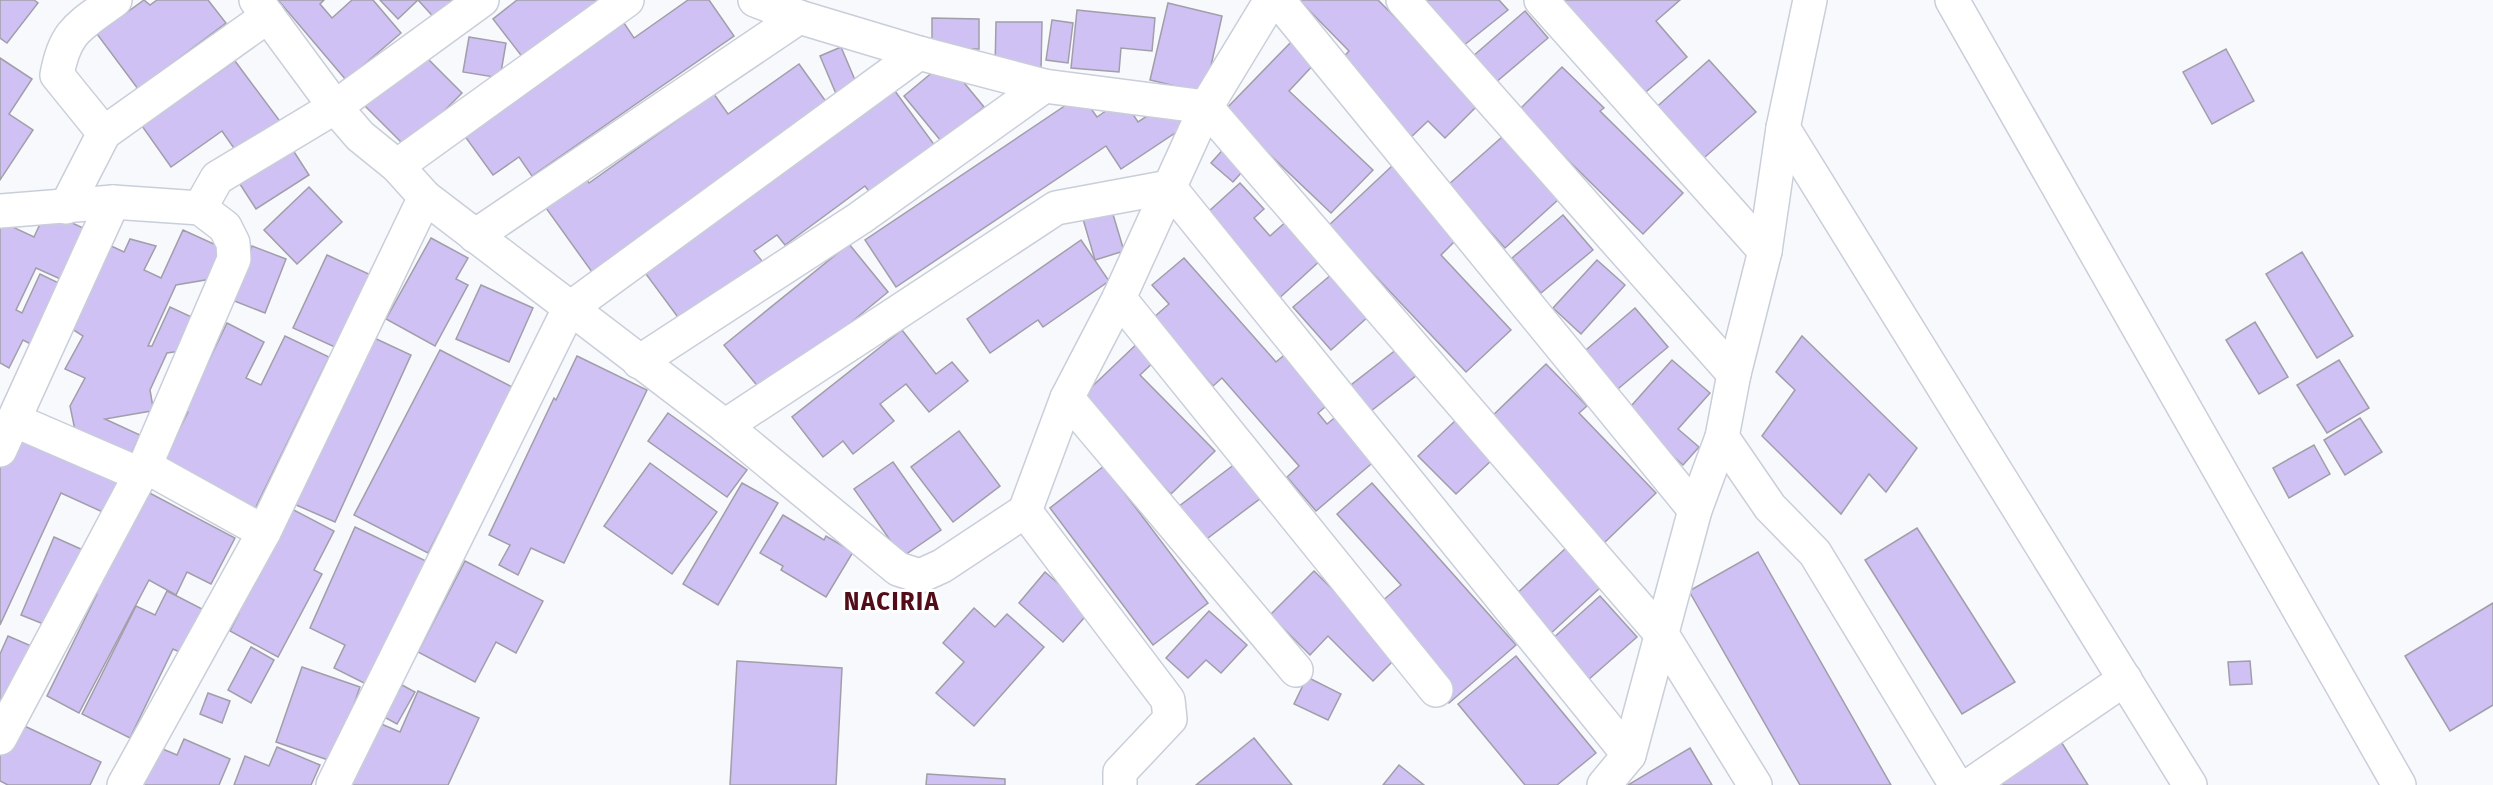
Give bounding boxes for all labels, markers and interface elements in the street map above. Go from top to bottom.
district label: NACIRIA [844,586,940,617]

